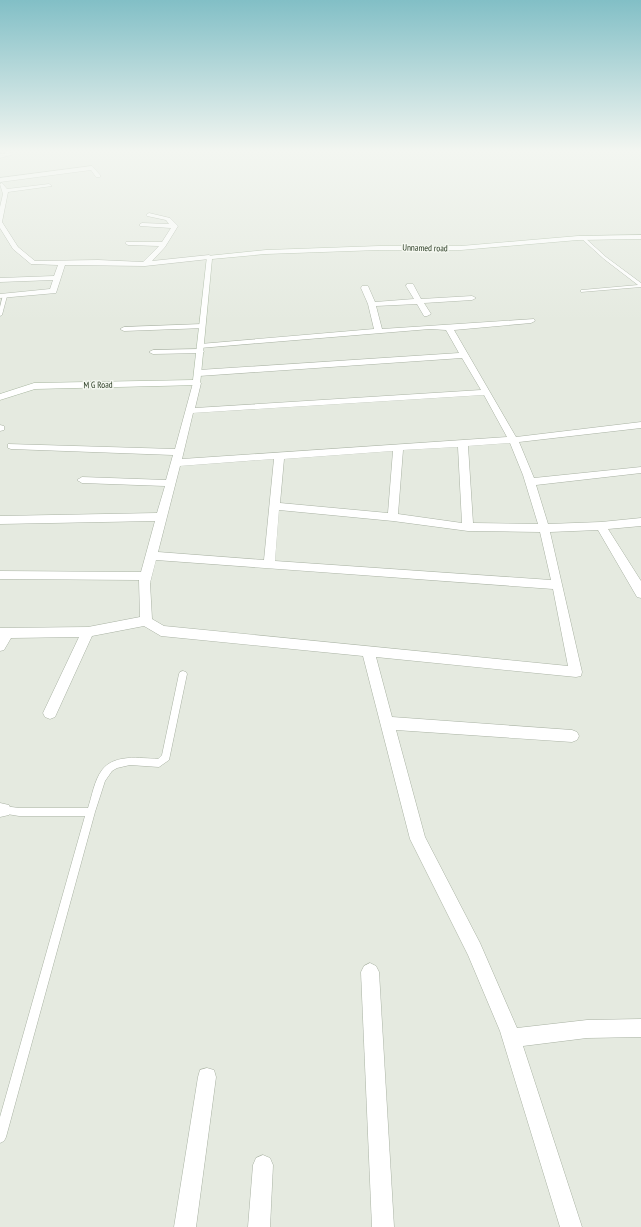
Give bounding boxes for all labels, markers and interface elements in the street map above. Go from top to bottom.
street label: Unnamed road [402,242,448,253]
street label: M G Road [83,379,113,390]

